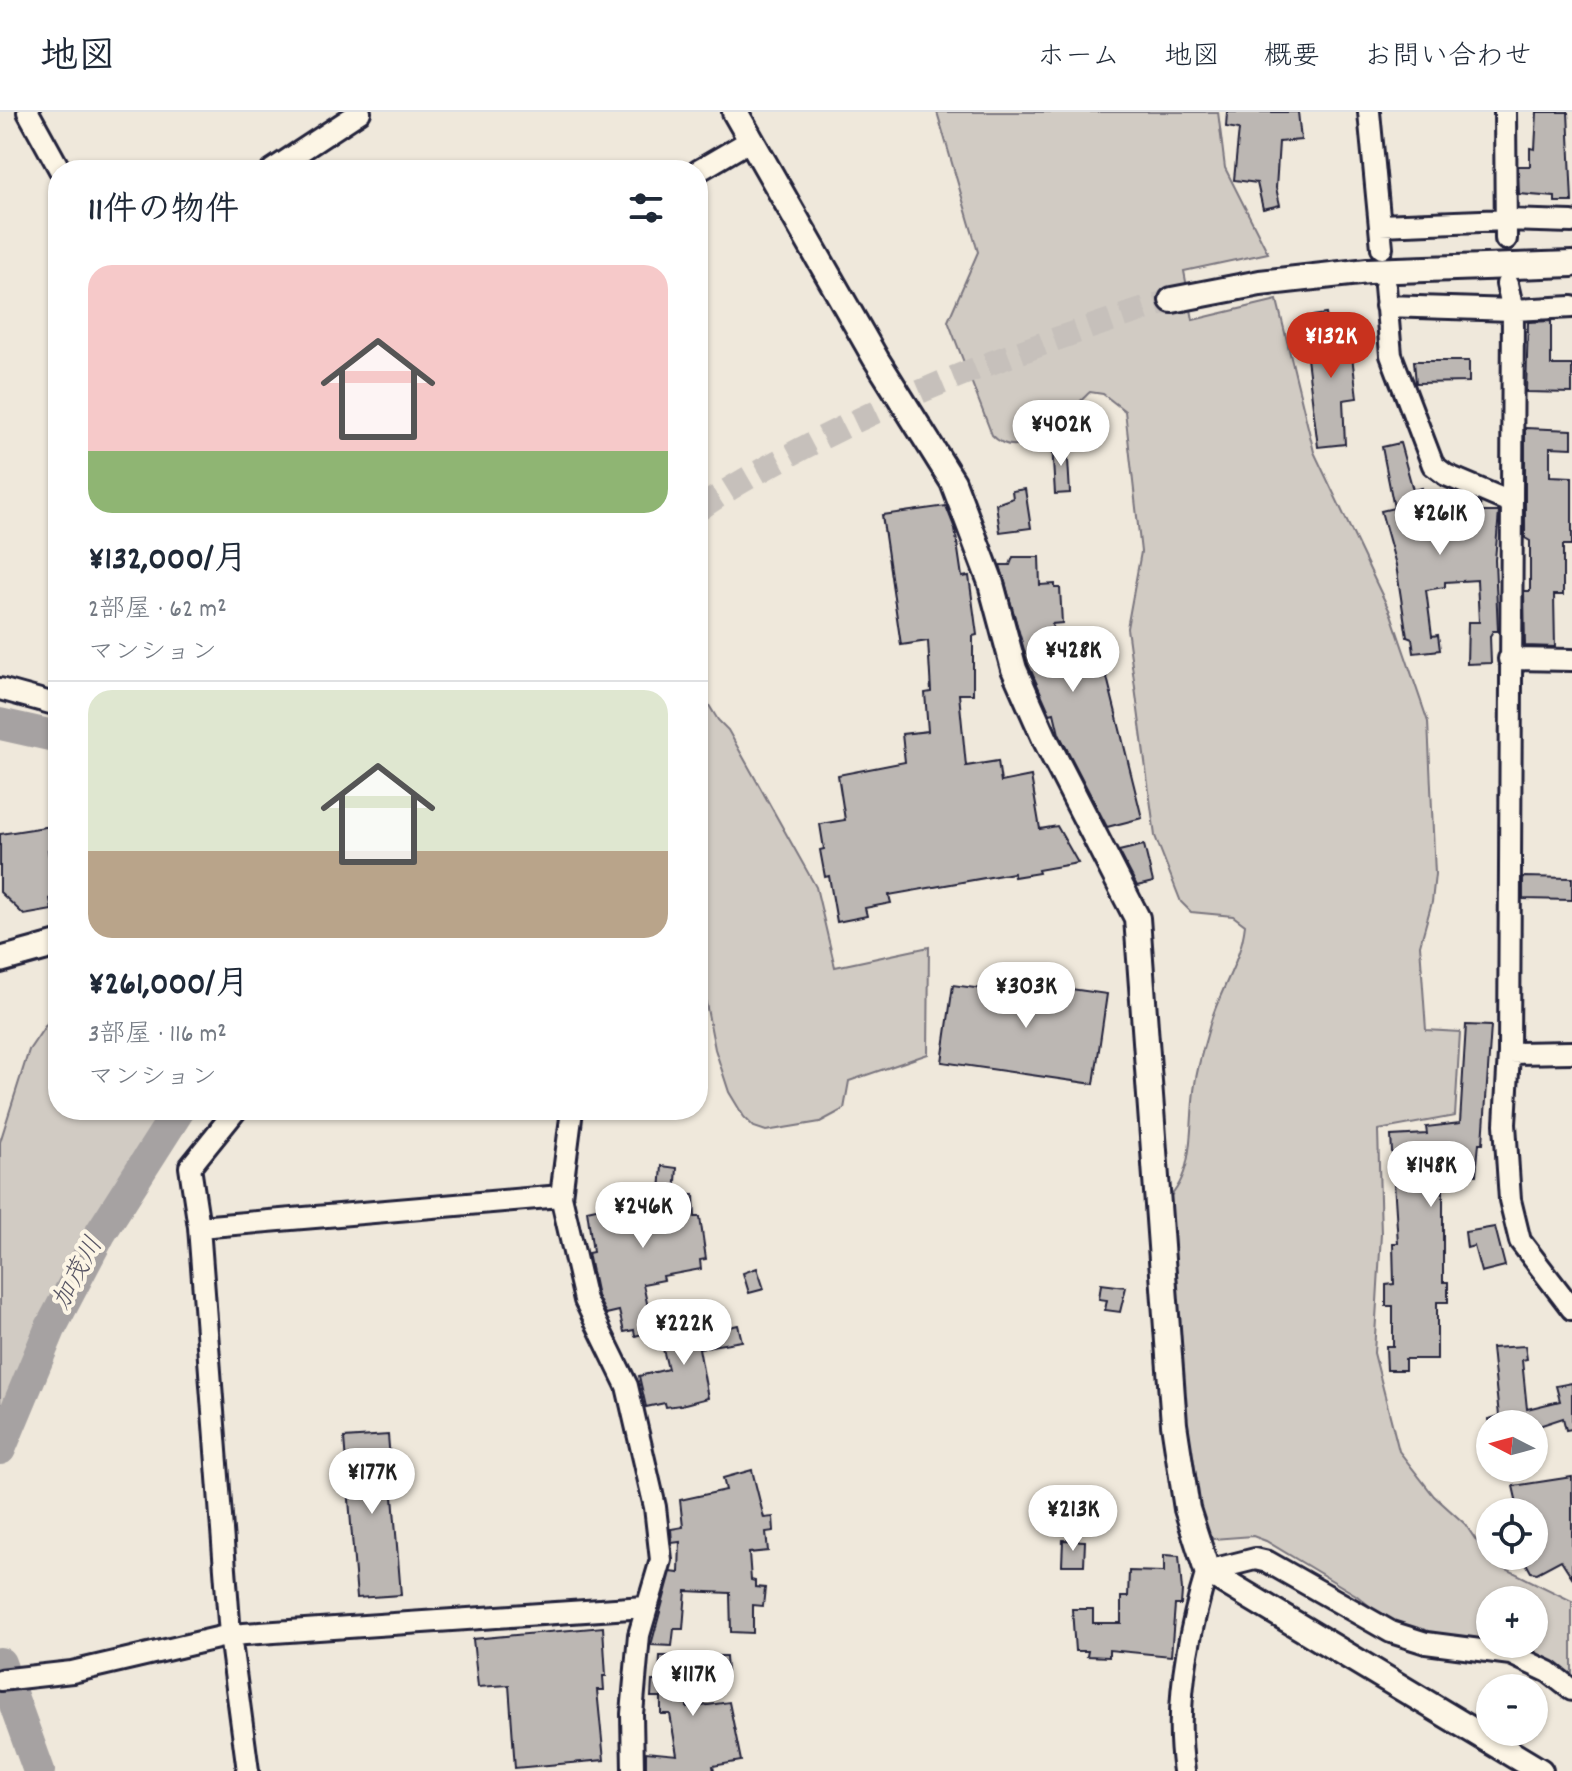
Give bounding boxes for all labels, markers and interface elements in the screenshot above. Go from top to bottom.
text: 地図 [40,32,116,87]
text: ホーム [1037,39,1120,79]
text: 地図 [1164,39,1220,79]
text: 概要 [1264,39,1320,79]
text: お問い合わせ [1364,39,1532,79]
icon: filters [624,186,668,230]
text: 11件の物件 [88,188,239,237]
pin: ¥132K [1275,312,1387,380]
icon: home [306,317,450,461]
text: ¥132K [1304,319,1358,356]
pin: ¥402K [1005,400,1117,468]
text: ¥402K [1031,407,1091,444]
pin: ¥261K [1384,489,1496,557]
text: ¥261K [1413,496,1467,533]
text: ¥132,000/月 [88,537,248,586]
text: 2部屋 · 62 m² [88,592,227,629]
pin: ¥428K [1017,626,1129,694]
text: ¥428K [1044,633,1102,670]
text: マンション [88,635,217,672]
icon: home [306,742,450,886]
text: ¥261,000/月 [88,962,249,1011]
pin: ¥303K [970,962,1082,1030]
text: ¥303K [995,969,1057,1006]
text: 3部屋 · 116 m² [88,1017,227,1054]
text: マンション [88,1060,217,1097]
pin: ¥148K [1375,1141,1487,1209]
text: ¥148K [1405,1148,1457,1185]
pin: ¥246K [587,1182,699,1250]
text: ¥246K [613,1189,673,1226]
water label: 加茂川 [44,1231,114,1317]
pin: ¥222K [628,1299,740,1367]
text: ¥222K [655,1306,713,1343]
north arrow [1476,1410,1548,1482]
map controls [1476,1410,1548,1746]
pin: ¥177K [316,1448,428,1516]
text: ¥177K [347,1455,397,1492]
pin: ¥213K [1017,1485,1129,1553]
text: ¥213K [1046,1492,1100,1529]
button: locate [1476,1498,1548,1570]
button: + [1476,1586,1548,1658]
pin: ¥117K [637,1650,749,1718]
text: ¥117K [670,1657,716,1694]
button: − [1476,1674,1548,1746]

